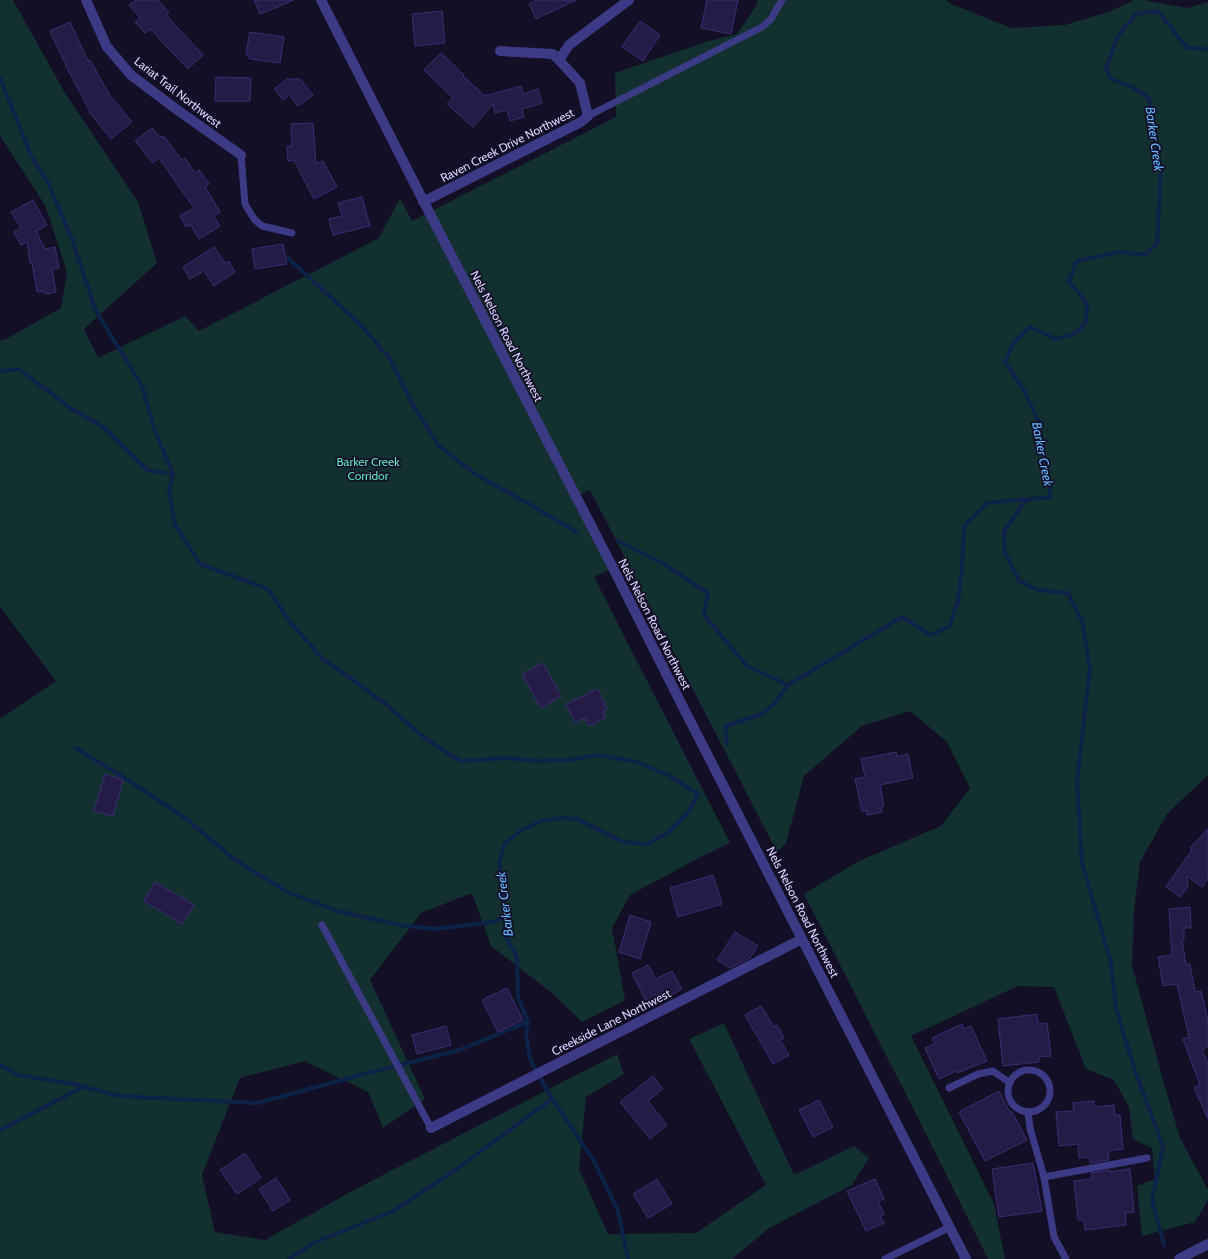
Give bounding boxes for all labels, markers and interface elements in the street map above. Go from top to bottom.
street label: Lariat Trail Northwest [132,53,224,131]
street label: Raven Creek Drive Northwest [438,105,576,185]
water label: Barker Creek [1143,106,1168,173]
street label: Nels Nelson Road Northwest [467,268,547,404]
water label: Barker Creek [1029,421,1057,488]
park label: Barker Creek Corridor [336,454,400,483]
street label: Nels Nelson Road Northwest [615,556,695,692]
street label: Nels Nelson Road Northwest [763,844,843,980]
water label: Barker Creek [492,870,516,937]
street label: Creekside Lane Northwest [549,985,673,1059]

